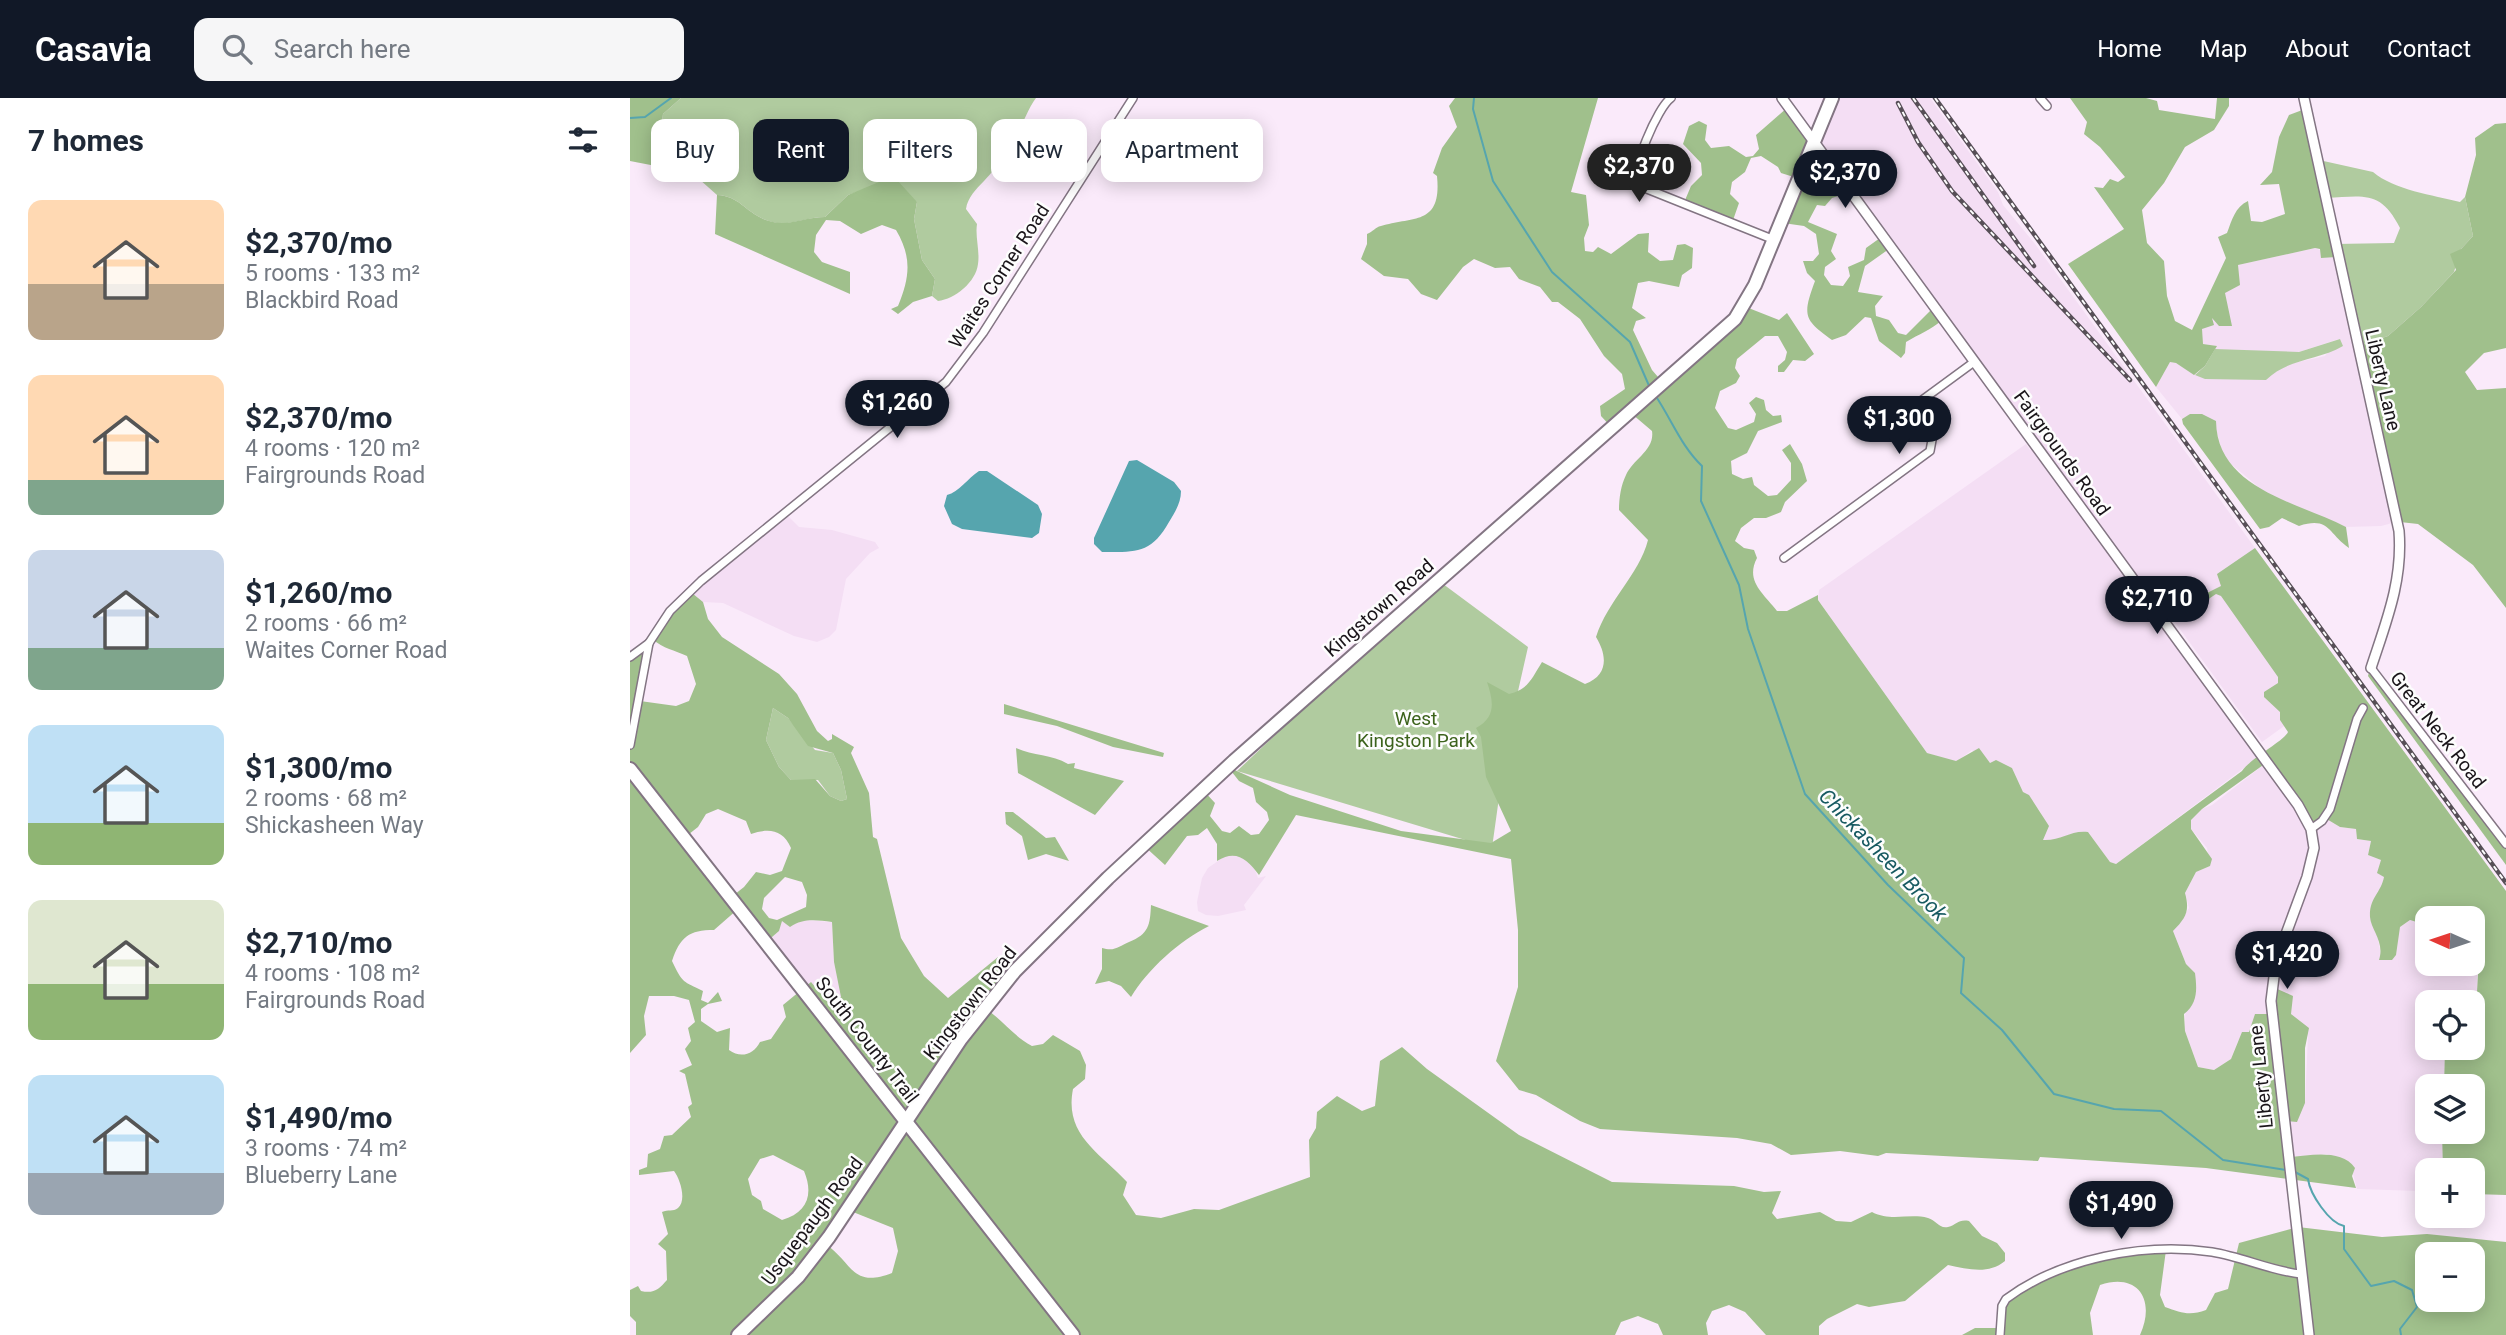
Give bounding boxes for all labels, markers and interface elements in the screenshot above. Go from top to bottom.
search box [194,18,684,81]
text: Casavia [35,30,152,69]
icon: search [218,30,256,68]
text: Search here [274,34,411,64]
text: Home [2097,35,2162,63]
text: Map [2200,35,2247,63]
text: About [2285,35,2349,63]
text: Contact [2387,35,2471,63]
chip: Buy [651,119,739,182]
chip: Rent [753,119,849,182]
chip: Filters [863,119,977,182]
chip: New [991,119,1087,182]
chip: Apartment [1101,119,1263,182]
icon: filters [564,121,602,159]
text: 7 homes [28,123,144,158]
pin: $2,370 [1582,144,1696,204]
pin: $2,370 [1788,150,1902,210]
text: $2,370 [1603,153,1675,180]
text: $2,370 [1809,159,1881,186]
street label: Waites Corner Road [944,200,1054,352]
text: $2,370/mo [245,225,393,260]
icon: home [84,228,168,312]
text: 5 rooms · 133 m² [245,260,420,287]
text: Blackbird Road [245,287,399,314]
street label: Liberty Lane [2360,327,2406,433]
pin: $1,260 [840,380,954,440]
street label: Fairgrounds Road [2009,386,2115,520]
text: $1,260 [861,389,933,416]
pin: $1,300 [1842,396,1956,456]
text: $2,370/mo [245,400,393,435]
icon: home [84,403,168,487]
text: $1,300 [1863,405,1935,432]
text: 4 rooms · 120 m² [245,435,420,462]
text: Fairgrounds Road [245,462,425,489]
street label: Kingstown Road [1320,554,1438,662]
text: $1,260/mo [245,575,393,610]
pin: $2,710 [2100,576,2214,636]
icon: home [84,578,168,662]
text: $2,710 [2121,585,2193,612]
text: 2 rooms · 66 m² [245,610,407,637]
text: Waites Corner Road [245,637,448,664]
street label: Great Neck Road [2385,667,2491,793]
park label: West Kingston Park [1357,707,1475,752]
text: $1,300/mo [245,750,393,785]
icon: home [84,753,168,837]
water label: Chickasheen Brook [1814,784,1953,926]
text: 2 rooms · 68 m² [245,785,407,812]
text: Shickasheen Way [245,812,424,839]
north arrow [2415,906,2485,976]
map controls [2415,906,2485,1312]
text: $2,710/mo [245,925,393,960]
icon: home [84,928,168,1012]
pin: $1,420 [2230,932,2344,991]
text: $1,420 [2251,940,2323,967]
street label: Kingstown Road [919,942,1021,1064]
text: 4 rooms · 108 m² [245,960,420,987]
street label: South County Trail [811,972,923,1108]
text: Fairgrounds Road [245,987,425,1014]
button: locate [2415,990,2485,1060]
street label: Liberty Lane [2244,1024,2278,1130]
button: layers [2415,1074,2485,1144]
text: $1,490/mo [245,1100,393,1135]
icon: home [84,1103,168,1187]
text: 3 rooms · 74 m² [245,1135,407,1162]
street label: Usquepaugh Road [756,1152,868,1290]
button: + [2415,1158,2485,1228]
text: Blueberry Lane [245,1162,397,1189]
pin: $1,490 [2064,1182,2178,1241]
text: $1,490 [2085,1190,2157,1217]
button: − [2415,1242,2485,1312]

